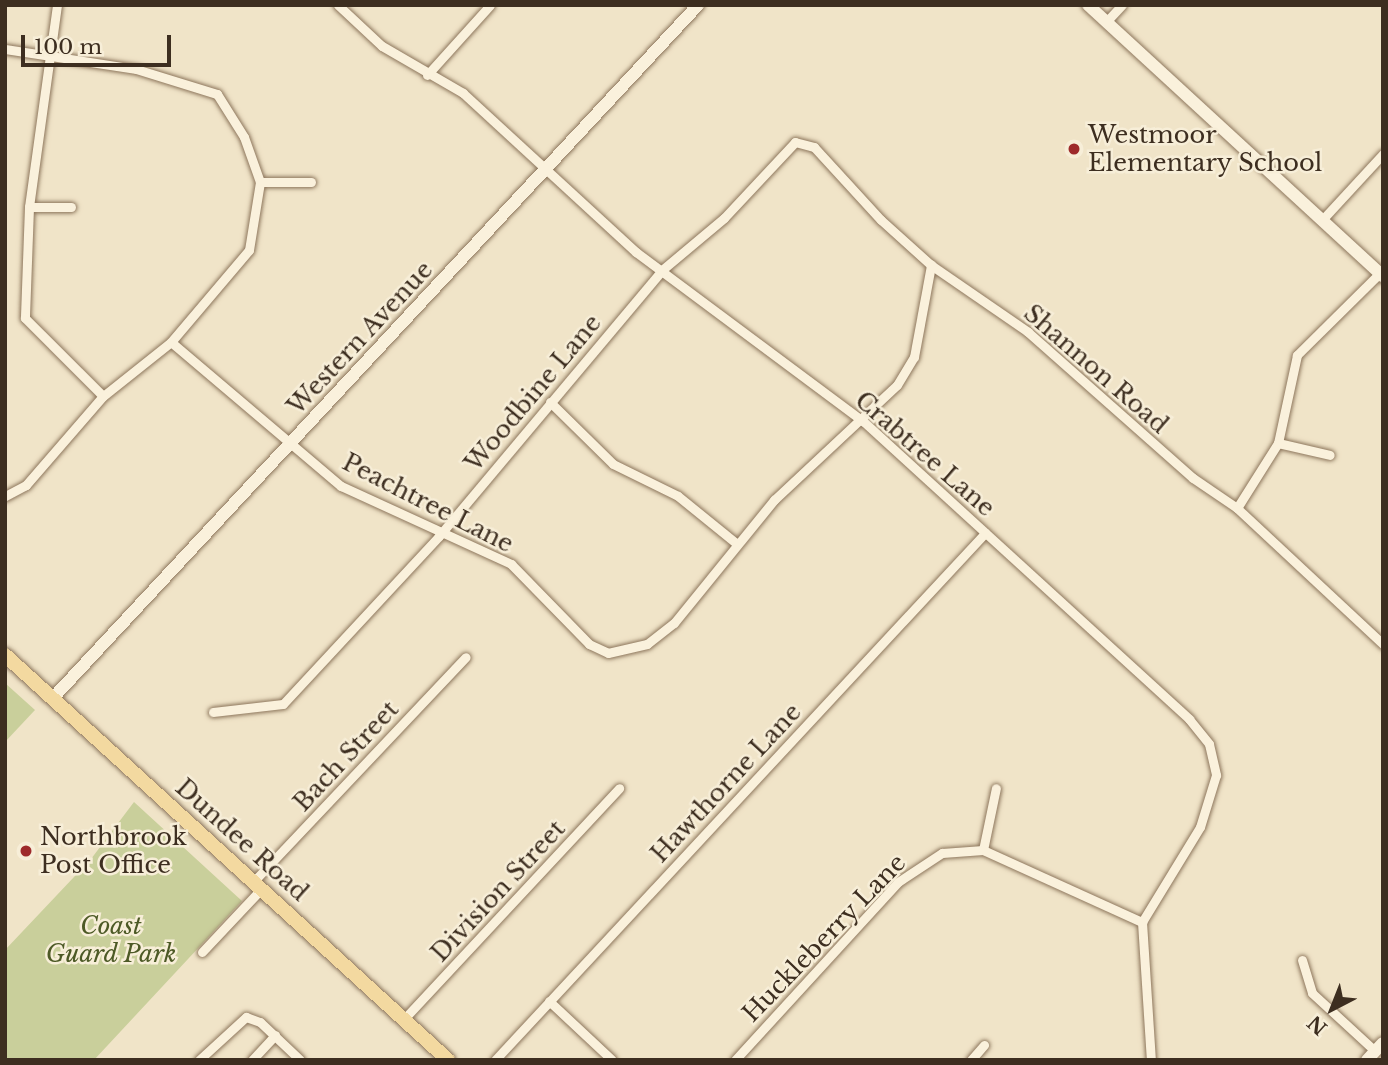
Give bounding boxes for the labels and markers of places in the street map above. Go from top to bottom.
place label: Westmoor Elementary School [1088,121,1323,177]
marker: Westmoor Elementary School [1066,141,1082,157]
place label: Northbrook Post Office [40,823,187,879]
marker: Northbrook Post Office [18,843,34,859]

